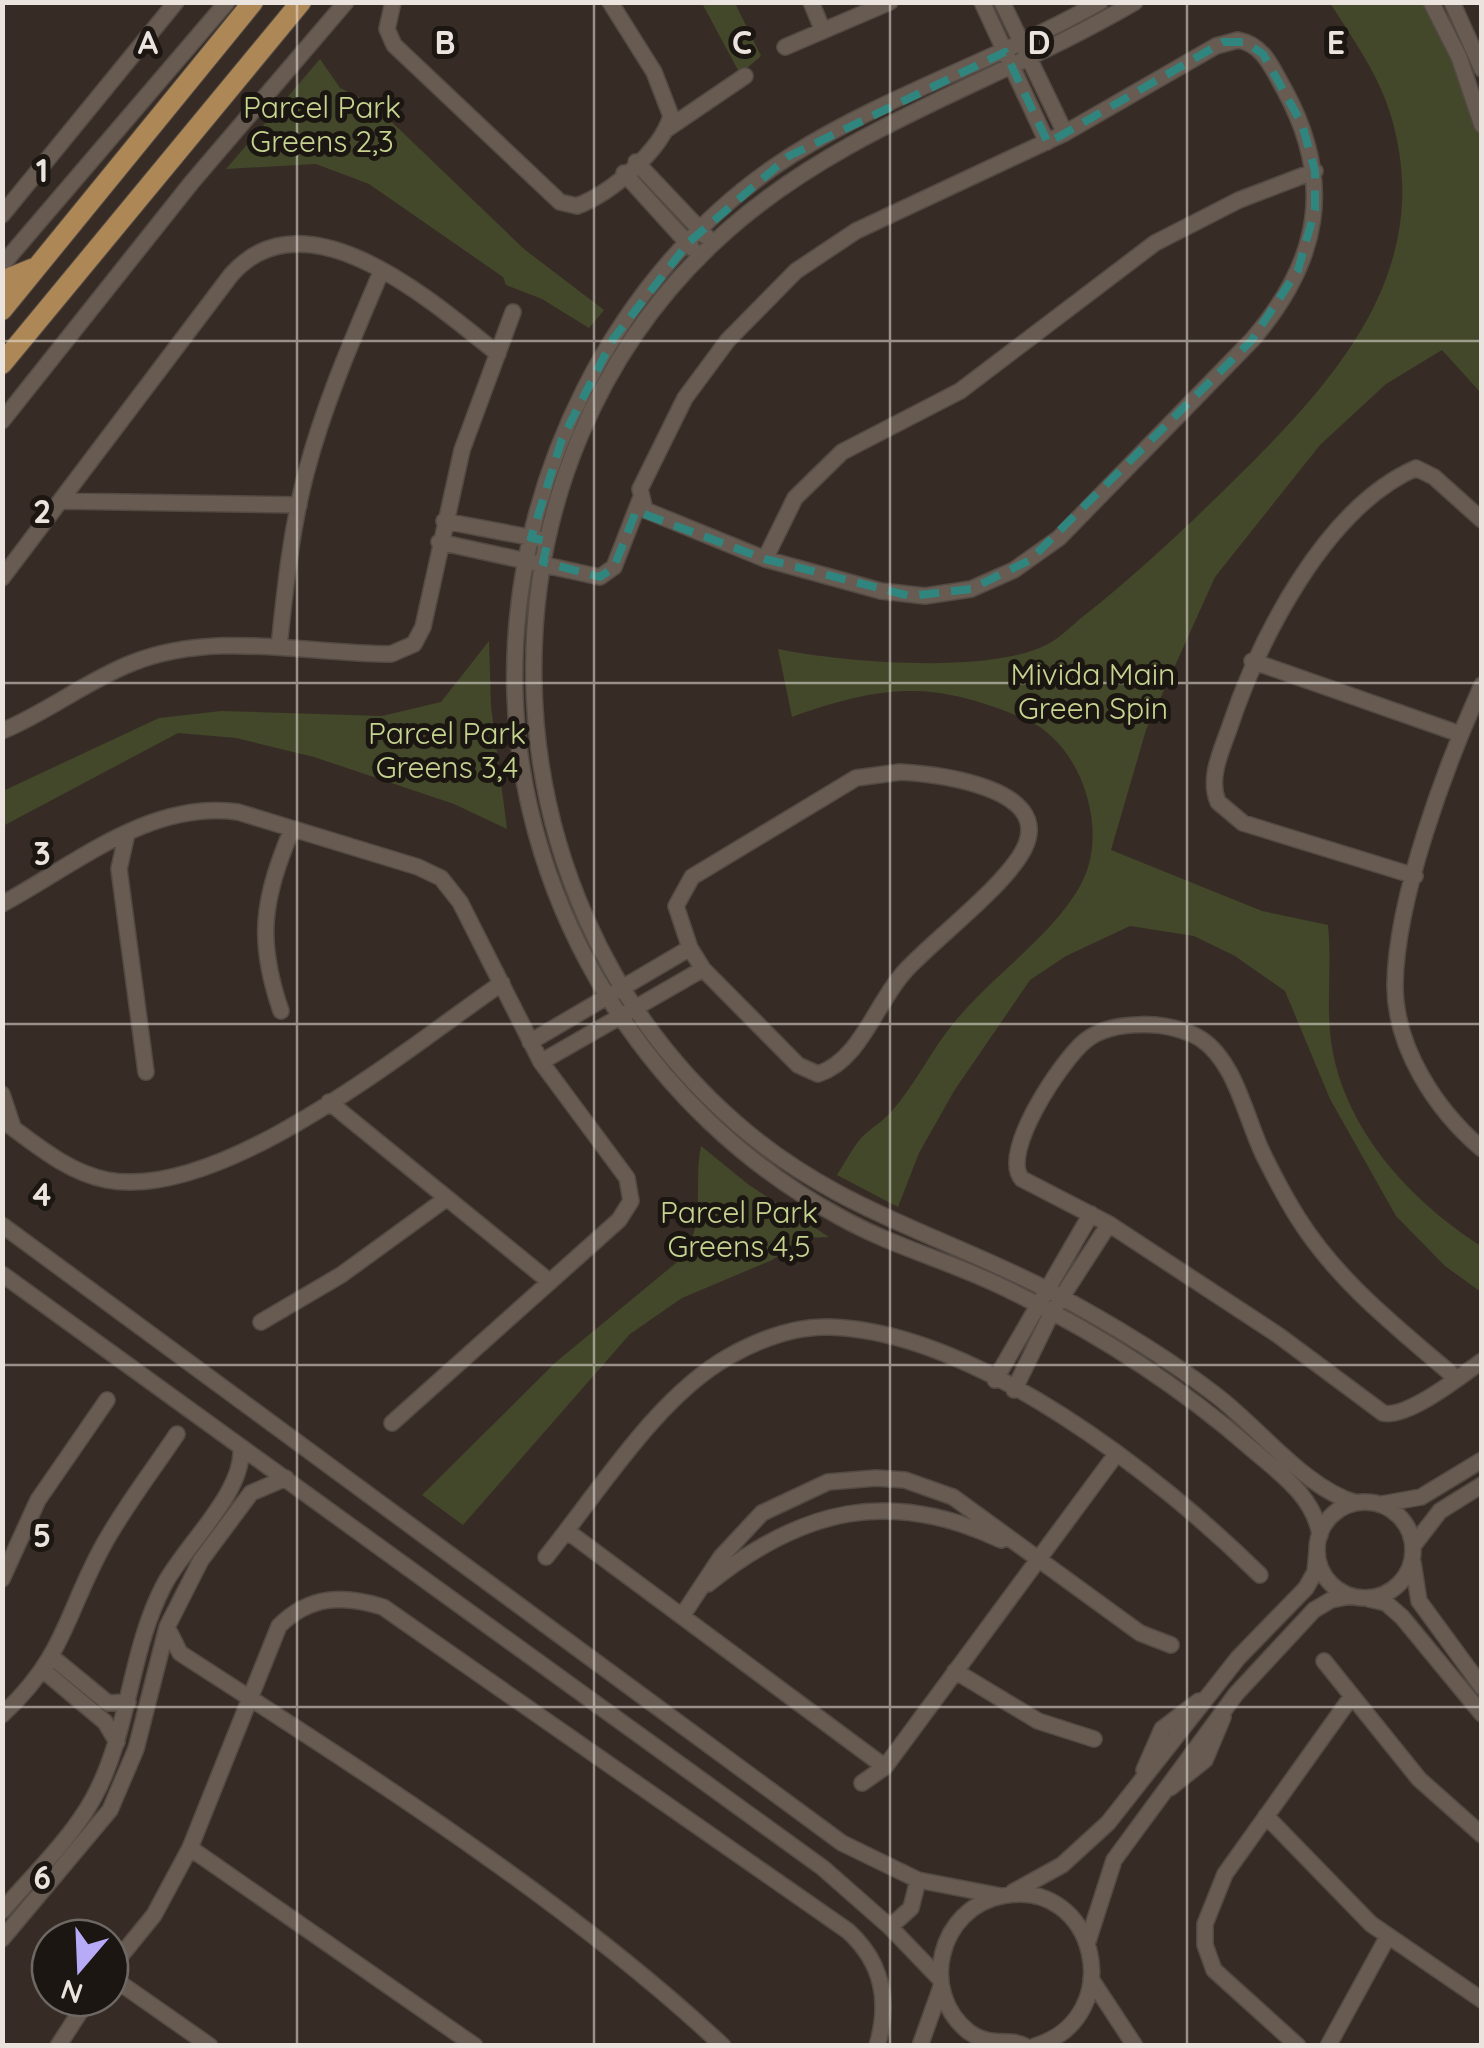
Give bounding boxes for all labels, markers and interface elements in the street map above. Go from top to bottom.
text: A [138,22,159,62]
text: B [435,22,455,62]
text: C [732,22,752,62]
text: D [1028,22,1050,62]
text: E [1327,22,1345,62]
park label: Parcel Park Greens 2,3 [243,88,401,160]
text: 1 [36,150,48,190]
text: 2 [33,491,51,531]
park label: Mivida Main Green Spin [1011,655,1175,727]
park label: Parcel Park Greens 3,4 [368,714,526,786]
text: 3 [33,833,51,873]
text: 4 [33,1174,52,1214]
park label: Parcel Park Greens 4,5 [660,1193,818,1265]
text: 5 [33,1515,51,1555]
text: 6 [33,1857,51,1897]
north arrow [30,1918,130,2018]
text: N [56,1972,87,2012]

